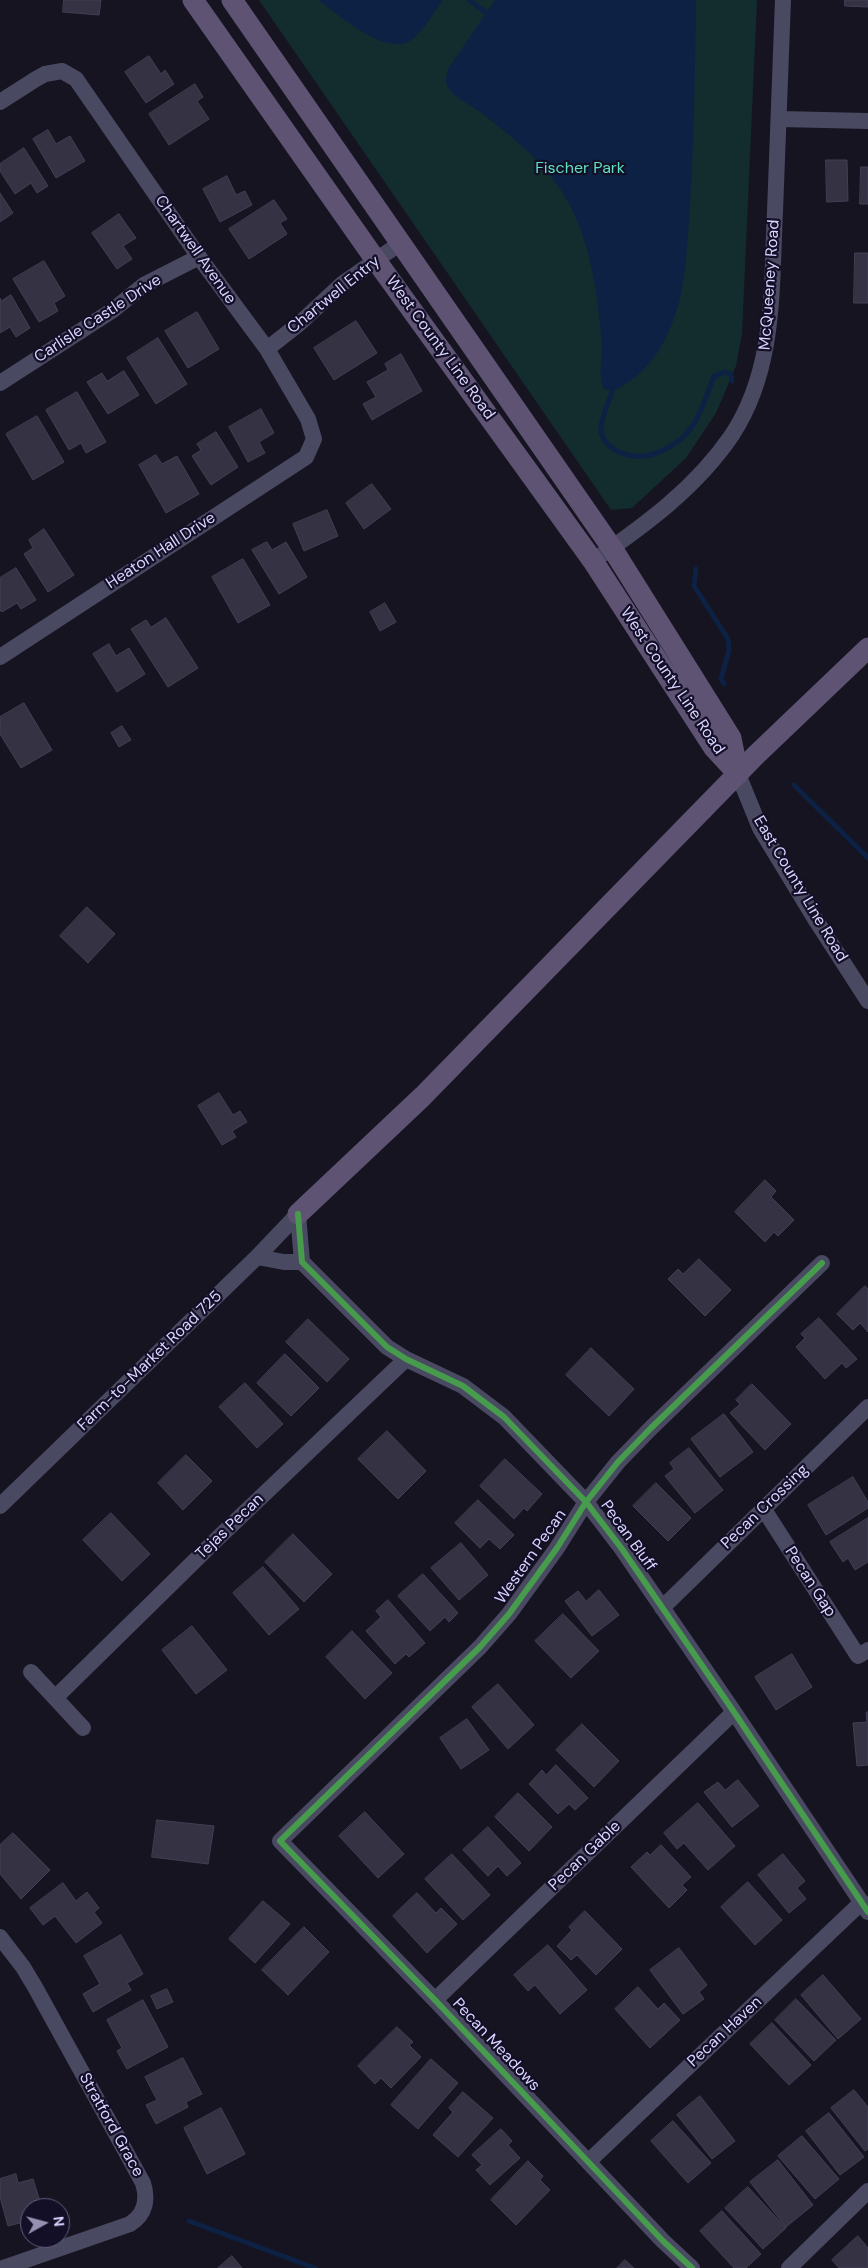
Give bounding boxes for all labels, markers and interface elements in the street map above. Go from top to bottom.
park label: Fischer Park [535,159,625,179]
street label: Chartwell Avenue [150,192,240,308]
street label: McQueeney Road [756,219,784,351]
street label: Chartwell Entry [284,252,384,338]
street label: Carlisle Castle Drive [31,271,165,367]
street label: West County Line Road [381,272,499,424]
street label: Heaton Hall Drive [103,509,219,593]
street label: West County Line Road [616,604,728,758]
street label: East County Line Road [749,813,851,965]
street label: Farm-to-Market Road 725 [74,1287,226,1435]
street label: Pecan Crossing [717,1461,813,1553]
street label: Tejas Pecan [192,1490,268,1564]
street label: Pecan Bluff [596,1497,660,1575]
street label: Western Pecan [491,1506,571,1608]
street label: Pecan Gap [780,1543,840,1621]
street label: Pecan Gable [545,1817,625,1895]
street label: Pecan Haven [684,1993,766,2071]
street label: Pecan Meadows [448,1995,544,2095]
street label: Stratford Grace [75,2070,147,2180]
north arrow [20,2198,70,2248]
text: N [49,2215,68,2227]

